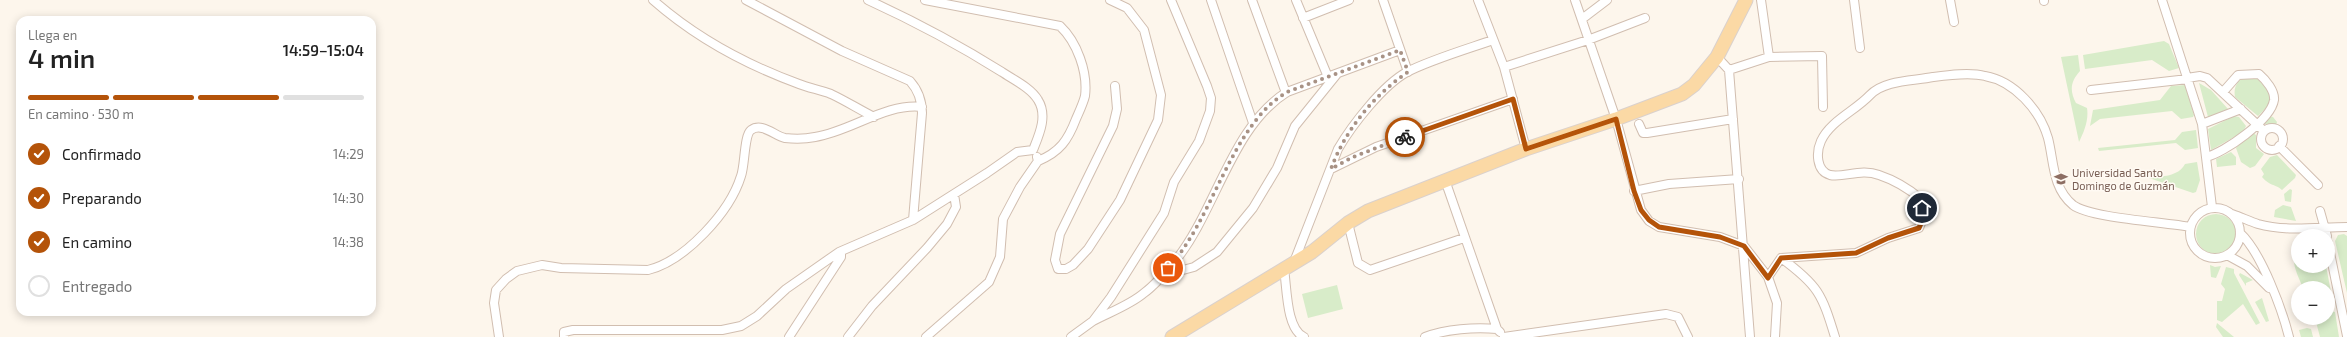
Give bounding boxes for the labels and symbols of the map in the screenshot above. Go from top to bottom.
courier [1385,117,1425,157]
place label: Universidad Santo Domingo de Guzmán [2072,166,2175,192]
school or university icon: Universidad Santo Domingo de Guzmán [2053,171,2069,187]
pin [1905,191,1939,225]
pin [1151,251,1185,285]

